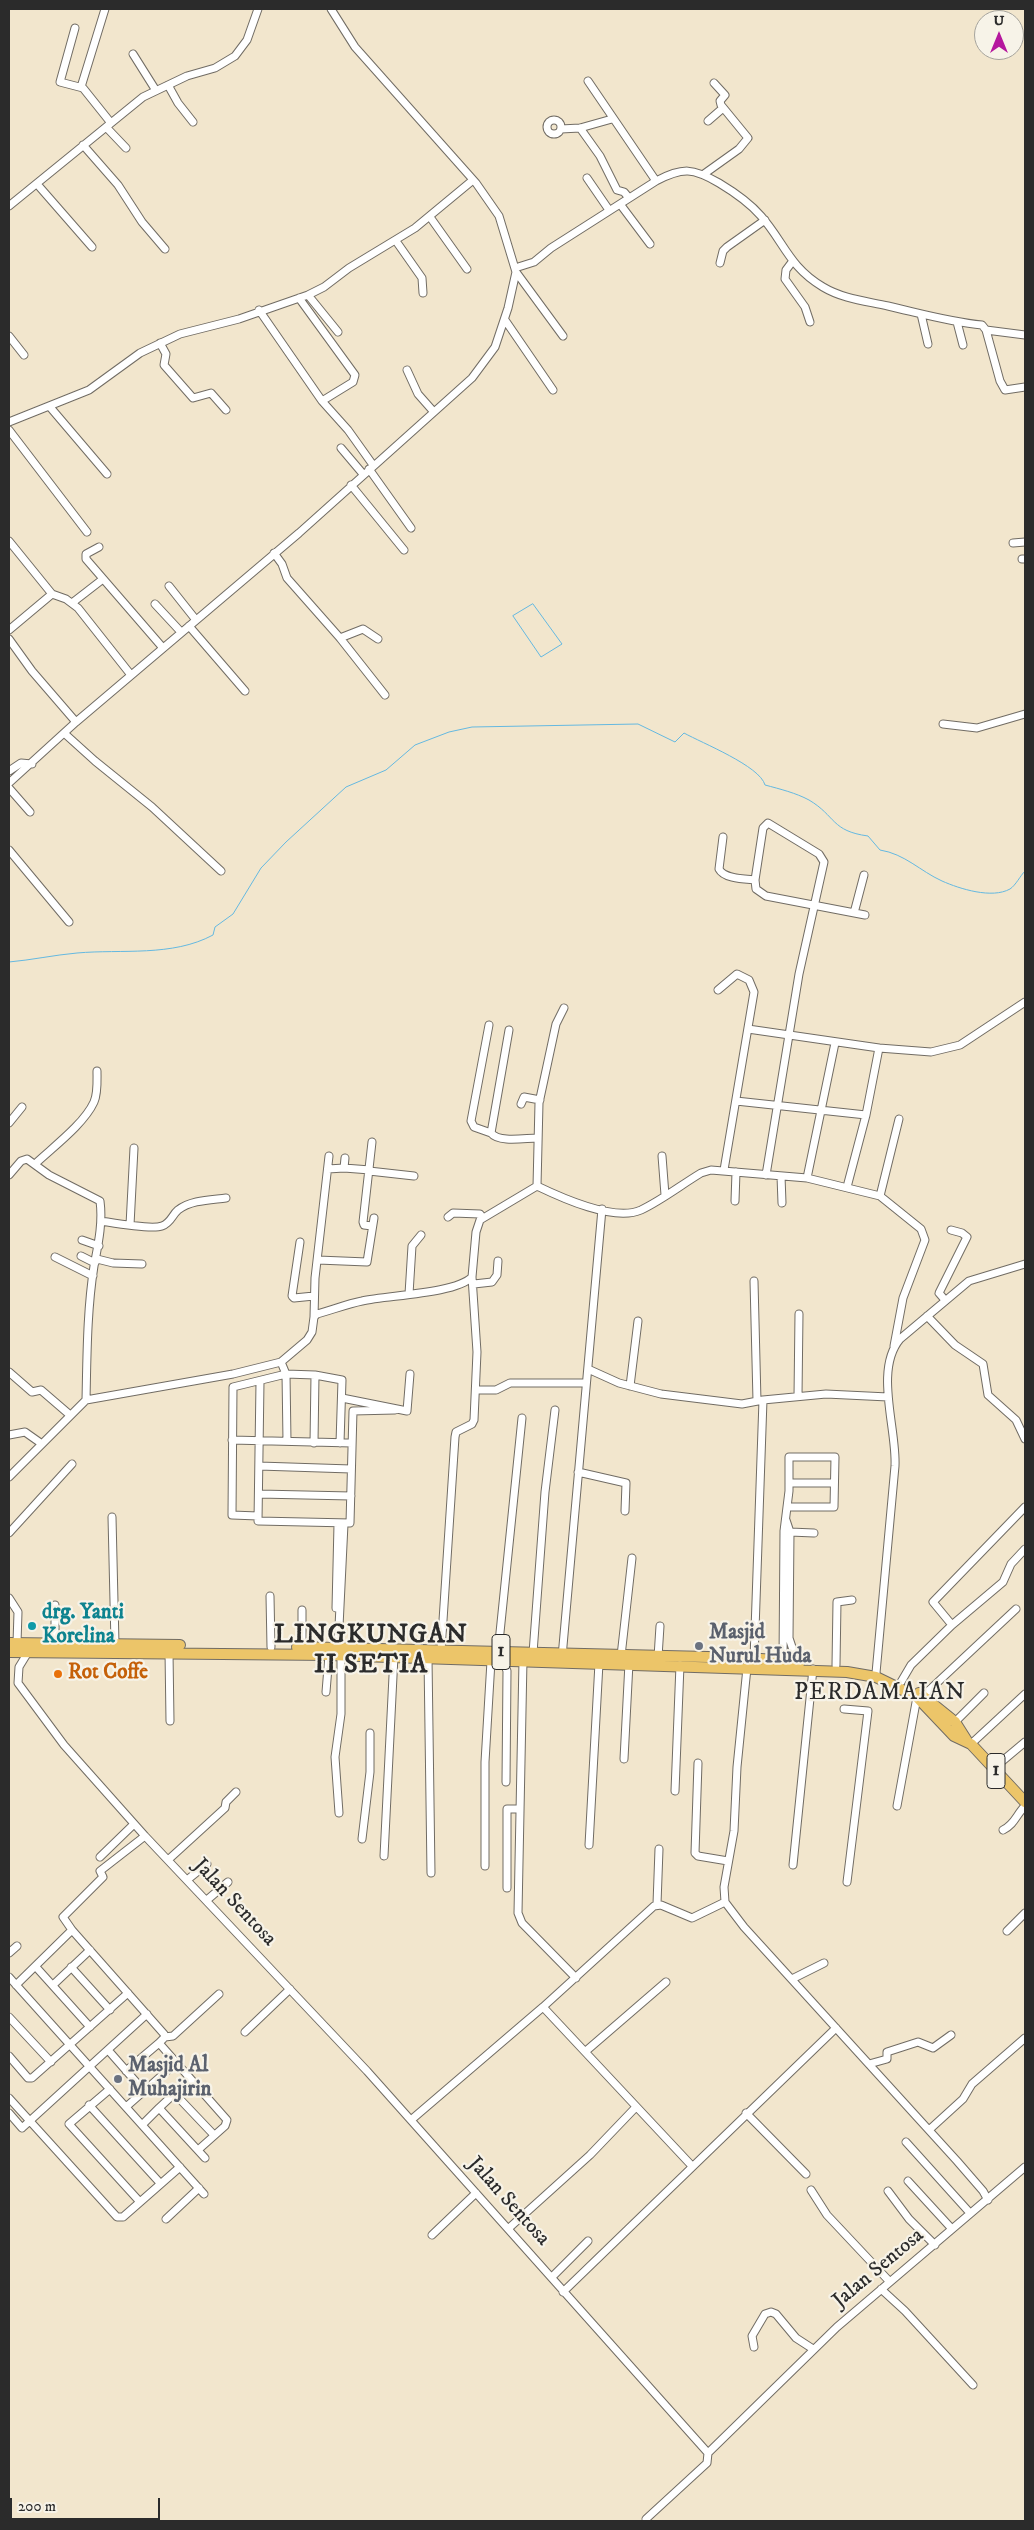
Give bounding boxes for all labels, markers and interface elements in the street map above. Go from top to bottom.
north arrow [974,10,1024,60]
text: U [994,12,1004,30]
place label: drg. Yanti Korelina [42,1601,124,1651]
marker: drg. Yanti Korelina [26,1620,38,1632]
district label: LINGKUNGAN II SETIA [273,1621,469,1682]
place label: Masjid Nurul Huda [709,1621,812,1671]
road number: 1 [492,1634,510,1670]
marker: Masjid Nurul Huda [693,1640,705,1652]
place label: Rot Coffe [68,1661,148,1687]
marker: Rot Coffe [52,1668,64,1680]
district label: PERDAMAIAN [793,1680,967,1708]
road number: 1 [987,1754,1005,1788]
street label: Jalan Sentosa [187,1854,281,1952]
place label: Masjid Al Muhajirin [128,2054,212,2104]
marker: Masjid Al Muhajirin [112,2073,124,2085]
street label: Jalan Sentosa [461,2152,555,2252]
street label: Jalan Sentosa [828,2224,930,2314]
scale bar [12,2488,162,2520]
text: 200 m [18,2497,56,2516]

